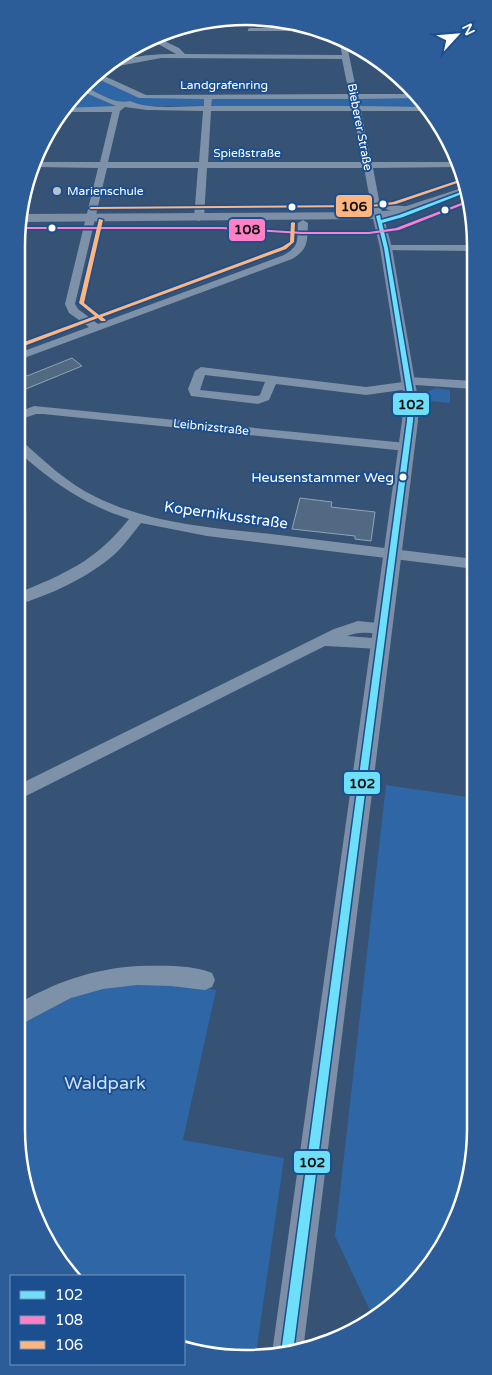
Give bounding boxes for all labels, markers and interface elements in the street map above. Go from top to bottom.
north arrow [432,10,482,60]
text: N [458,21,478,38]
street label: Landgrafenring [180,78,268,92]
street label: Bieberer Straße [345,82,375,172]
street label: Spießstraße [213,146,281,160]
place label: Marienschule [67,184,144,198]
marker: Marienschule [51,185,63,197]
line badge: 106 [335,194,373,218]
text: 106 [341,198,367,215]
unlabelled marker [378,199,388,209]
unlabelled marker [287,202,297,212]
unlabelled marker [440,205,450,215]
line badge: 108 [228,218,266,242]
text: 108 [234,221,260,238]
unlabelled marker [47,223,57,233]
line badge: 102 [392,392,430,416]
text: 102 [398,396,424,413]
street label: Leibnizstraße [172,416,250,438]
place label: Heusenstammer Weg [251,469,394,486]
marker: Heusenstammer Weg [398,472,408,482]
street label: Kopernikusstraße [163,497,289,533]
line badge: 102 [343,771,381,795]
text: 102 [349,775,375,792]
park label: Waldpark [64,1072,146,1094]
line badge: 102 [293,1150,331,1174]
text: 102 [299,1154,325,1171]
legend [10,1275,185,1365]
text: 102 [55,1286,83,1304]
text: 108 [55,1311,83,1329]
text: 106 [55,1336,83,1354]

